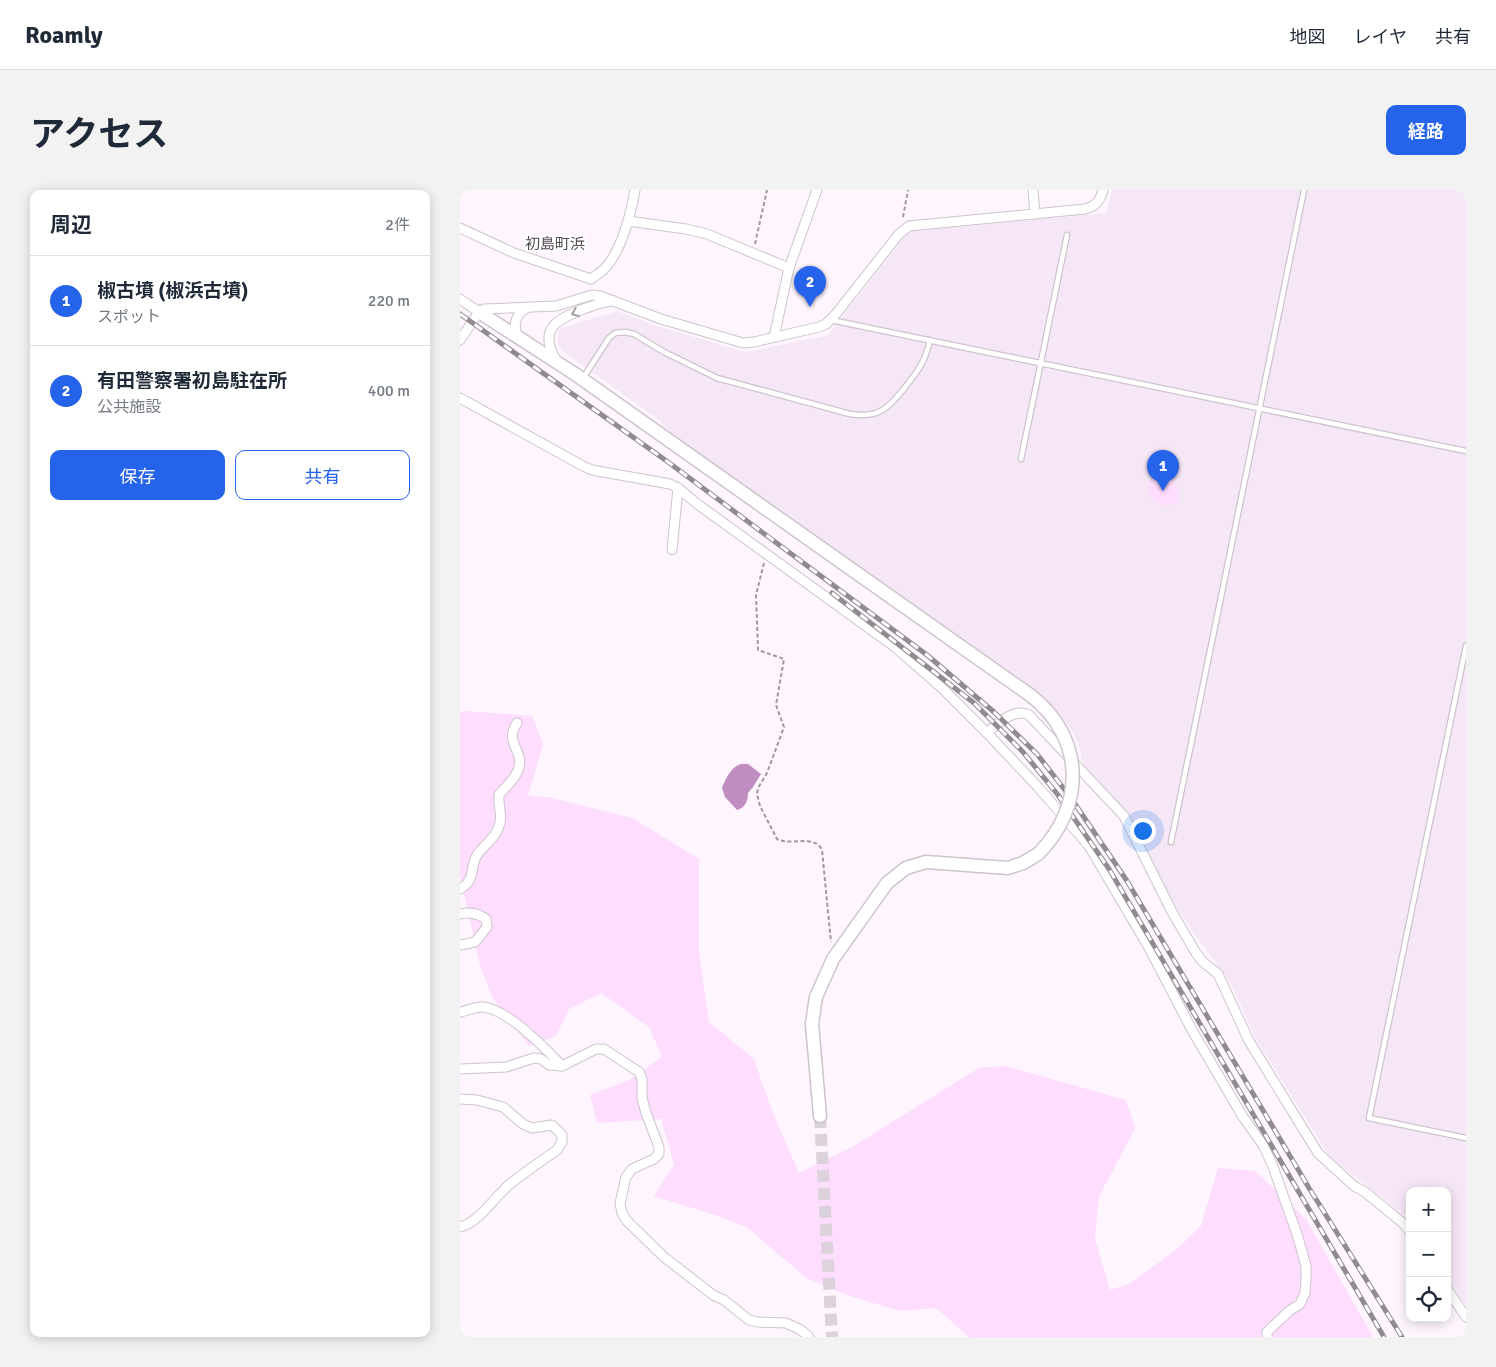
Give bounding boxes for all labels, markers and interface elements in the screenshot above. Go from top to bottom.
text: Roamly [25,20,103,50]
text: 地図 [1290,26,1326,48]
text: レイヤ [1354,26,1407,48]
text: 共有 [1435,26,1471,48]
button: 経路 [1386,105,1466,155]
text: アクセス [30,113,168,156]
text: 周辺 [50,212,92,238]
text: 2件 [385,215,410,235]
district label: 初島町浜 [525,235,585,253]
pin: 2 [794,266,826,307]
text: 椒古墳 (椒浜古墳) [97,279,248,303]
text: 1 [62,291,70,311]
text: 220 m [368,291,410,311]
one-way arrow [571,306,580,317]
text: スポット [97,307,161,327]
text: 有田警察署初島駐在所 [97,369,287,393]
text: 2 [62,381,70,401]
text: 400 m [368,381,410,401]
text: 公共施設 [97,397,161,417]
button: 保存 [50,450,225,500]
button: 共有 [235,450,410,500]
pin: 1 [1147,450,1179,491]
your location [1130,818,1156,844]
map controls [1406,1187,1451,1322]
button: + [1406,1187,1451,1232]
button: − [1406,1232,1451,1277]
button: locate [1406,1277,1451,1322]

